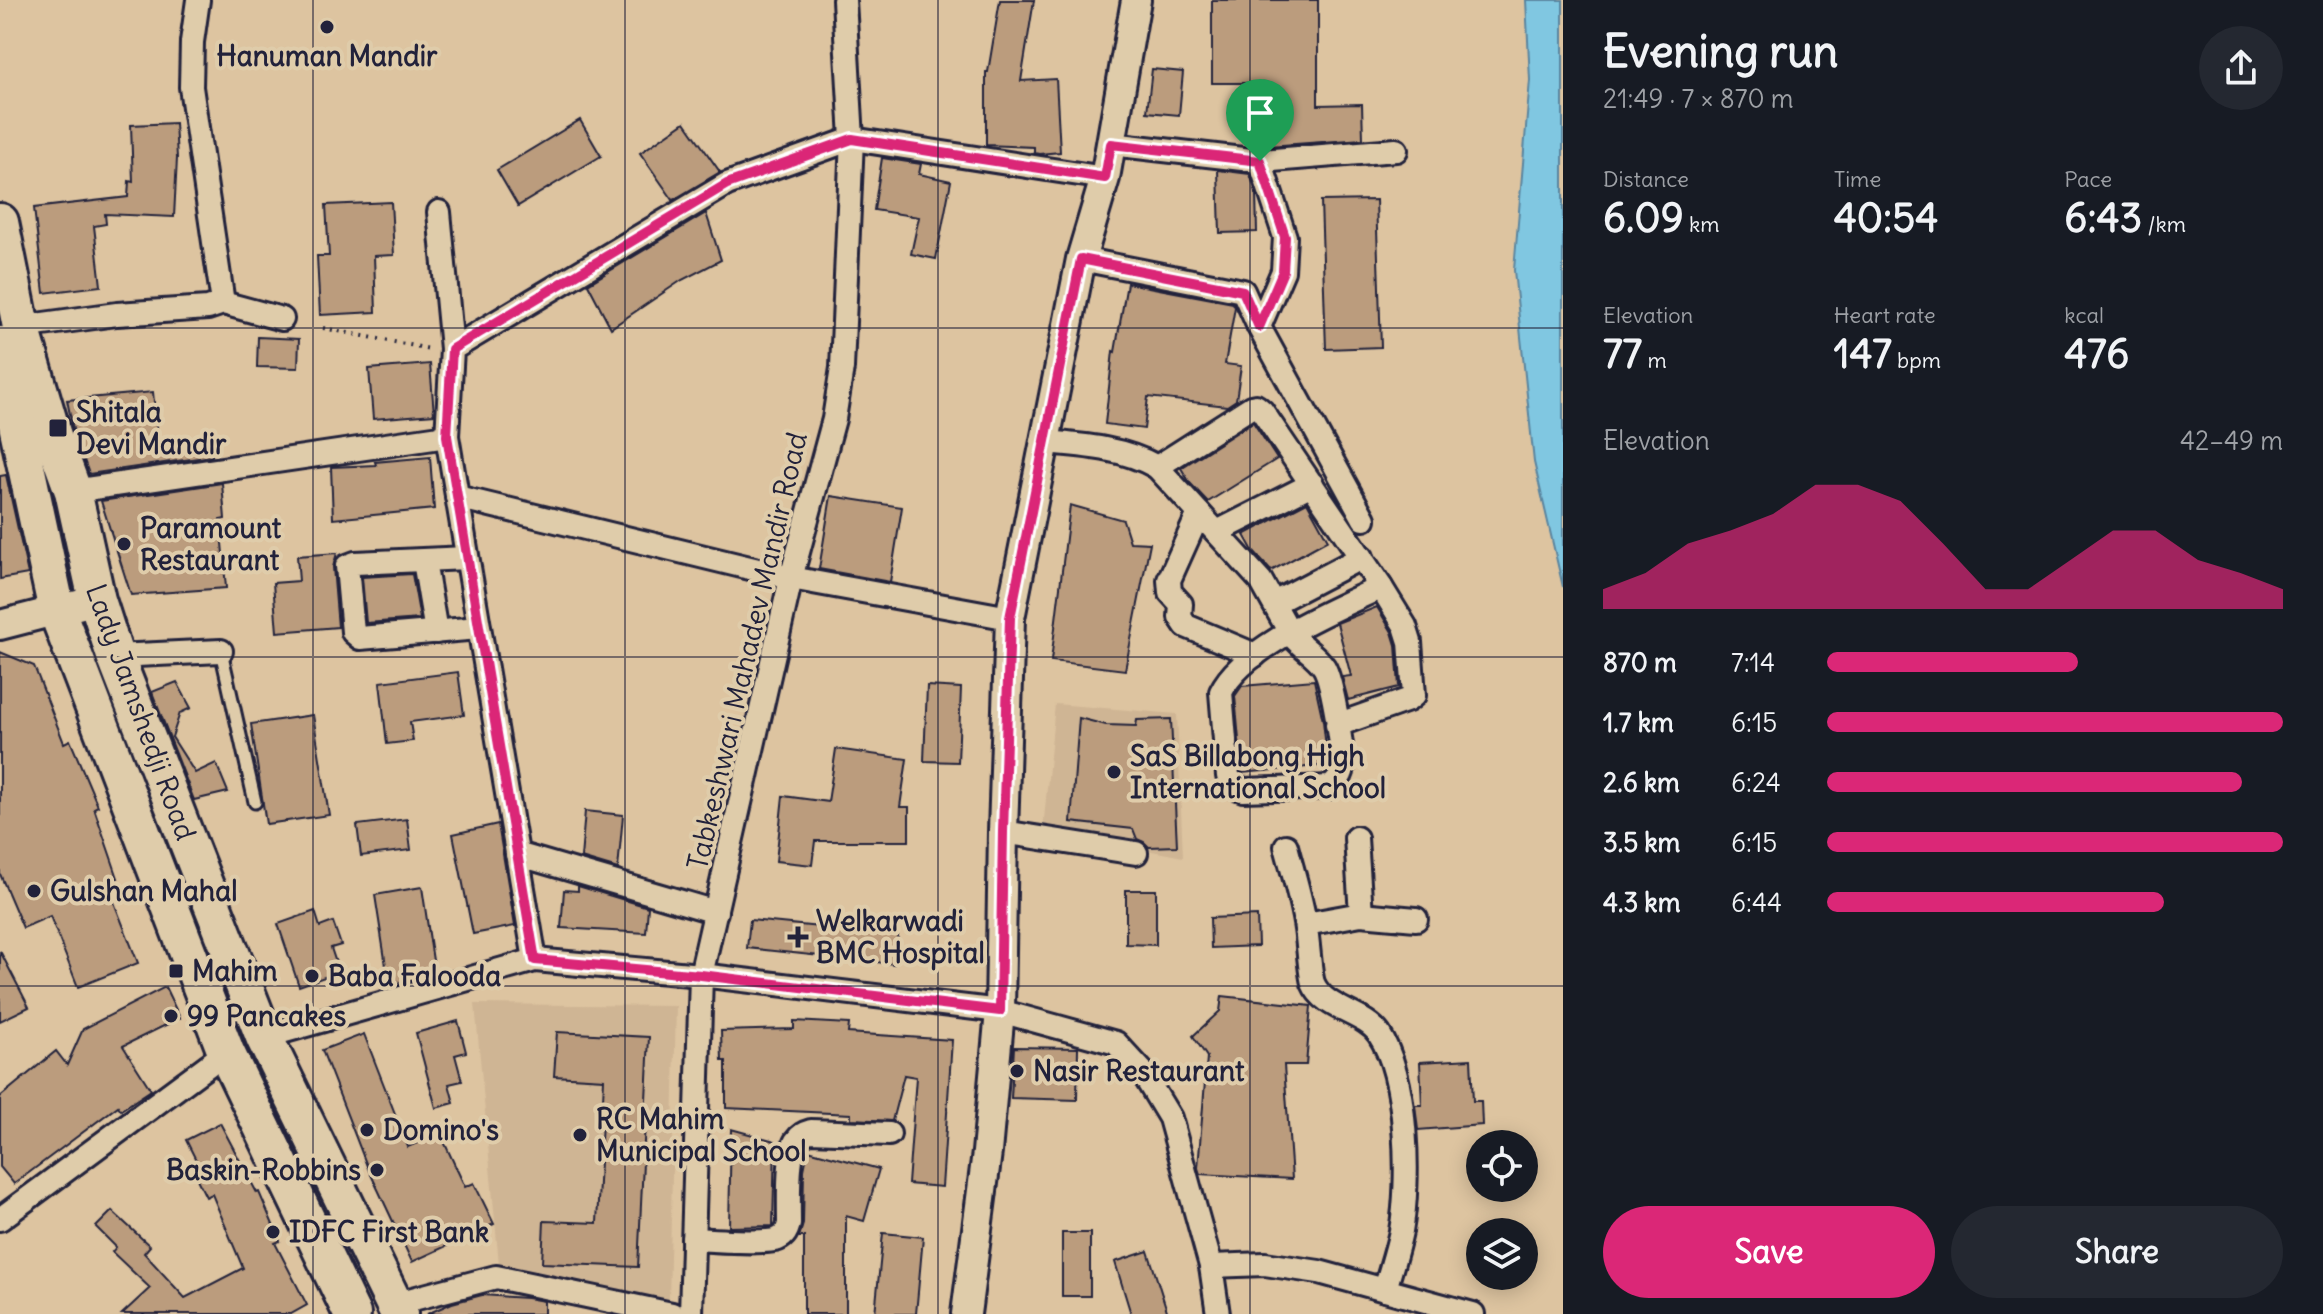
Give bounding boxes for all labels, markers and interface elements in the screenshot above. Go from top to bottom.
marker: Hanuman Mandir [318,18,336,36]
text: Evening run [1603,24,1838,79]
button: share [2199,26,2283,110]
place label: Hanuman Mandir [217,38,438,74]
pin [1226,79,1294,161]
text: 21:49 · 7 × 870 m [1603,82,1794,115]
icon: arrive [1238,91,1282,135]
text: Distance [1603,165,1689,193]
text: Time [1834,165,1881,193]
text: Pace [2064,165,2112,193]
text: 6.09 [1603,193,1684,243]
text: 40:54 [1834,193,1938,243]
text: 6:43 [2064,193,2142,243]
text: km [1684,210,1719,238]
text: /km [2142,210,2186,238]
text: Elevation [1603,301,1693,329]
text: Heart rate [1834,301,1936,329]
text: kcal [2064,301,2104,329]
text: 77 [1603,329,1642,379]
text: 147 [1834,329,1892,379]
text: 476 [2064,329,2129,379]
text: m [1642,346,1667,374]
text: bpm [1892,346,1941,374]
place label: Shitala Devi Mandir [76,394,227,462]
marker: Shitala Devi Mandir [47,417,69,439]
text: Elevation [1603,424,1710,457]
text: 42–49 m [2180,424,2283,457]
street label: Tabkeshwari Mahadev Mandir Road [679,429,815,873]
place label: Paramount Restaurant [140,510,282,578]
marker: Paramount Restaurant [115,535,133,553]
street label: Lady Jamshedji Road [78,579,204,845]
text: 870 m [1603,646,1677,679]
text: 7:14 [1731,646,1775,679]
text: 1.7 km [1603,706,1674,739]
text: 6:15 [1731,706,1777,739]
place label: SaS Billabong High International School [1130,738,1386,806]
marker: SaS Billabong High International School [1105,763,1123,781]
text: 2.6 km [1603,766,1680,799]
text: 6:24 [1731,766,1781,799]
text: 3.5 km [1603,826,1680,859]
text: 6:15 [1731,826,1777,859]
place label: Gulshan Mahal [50,873,238,909]
marker: Gulshan Mahal [25,882,43,900]
text: 4.3 km [1603,886,1680,919]
text: 6:44 [1731,886,1782,919]
place label: Welkarwadi BMC Hospital [816,903,985,971]
marker: Welkarwadi BMC Hospital [787,926,809,948]
place label: Mahim [192,953,278,989]
place label: Baba Falooda [328,958,501,994]
marker: Mahim [167,962,185,980]
marker: Baba Falooda [303,967,321,985]
place label: 99 Pancakes [187,998,346,1034]
marker: 99 Pancakes [162,1007,180,1025]
place label: Nasir Restaurant [1033,1053,1245,1089]
marker: Nasir Restaurant [1008,1062,1026,1080]
place label: RC Mahim Municipal School [596,1101,807,1169]
place label: Domino's [383,1112,499,1148]
marker: Domino's [358,1121,376,1139]
marker: RC Mahim Municipal School [571,1126,589,1144]
map controls [1466,1130,1538,1290]
button: locate [1466,1130,1538,1202]
place label: Baskin-Robbins [166,1152,361,1188]
marker: Baskin-Robbins [368,1161,386,1179]
button: Save [1603,1206,1935,1298]
button: Share [1951,1206,2283,1298]
place label: IDFC First Bank [289,1214,489,1250]
button: layers [1466,1218,1538,1290]
marker: IDFC First Bank [264,1223,282,1241]

